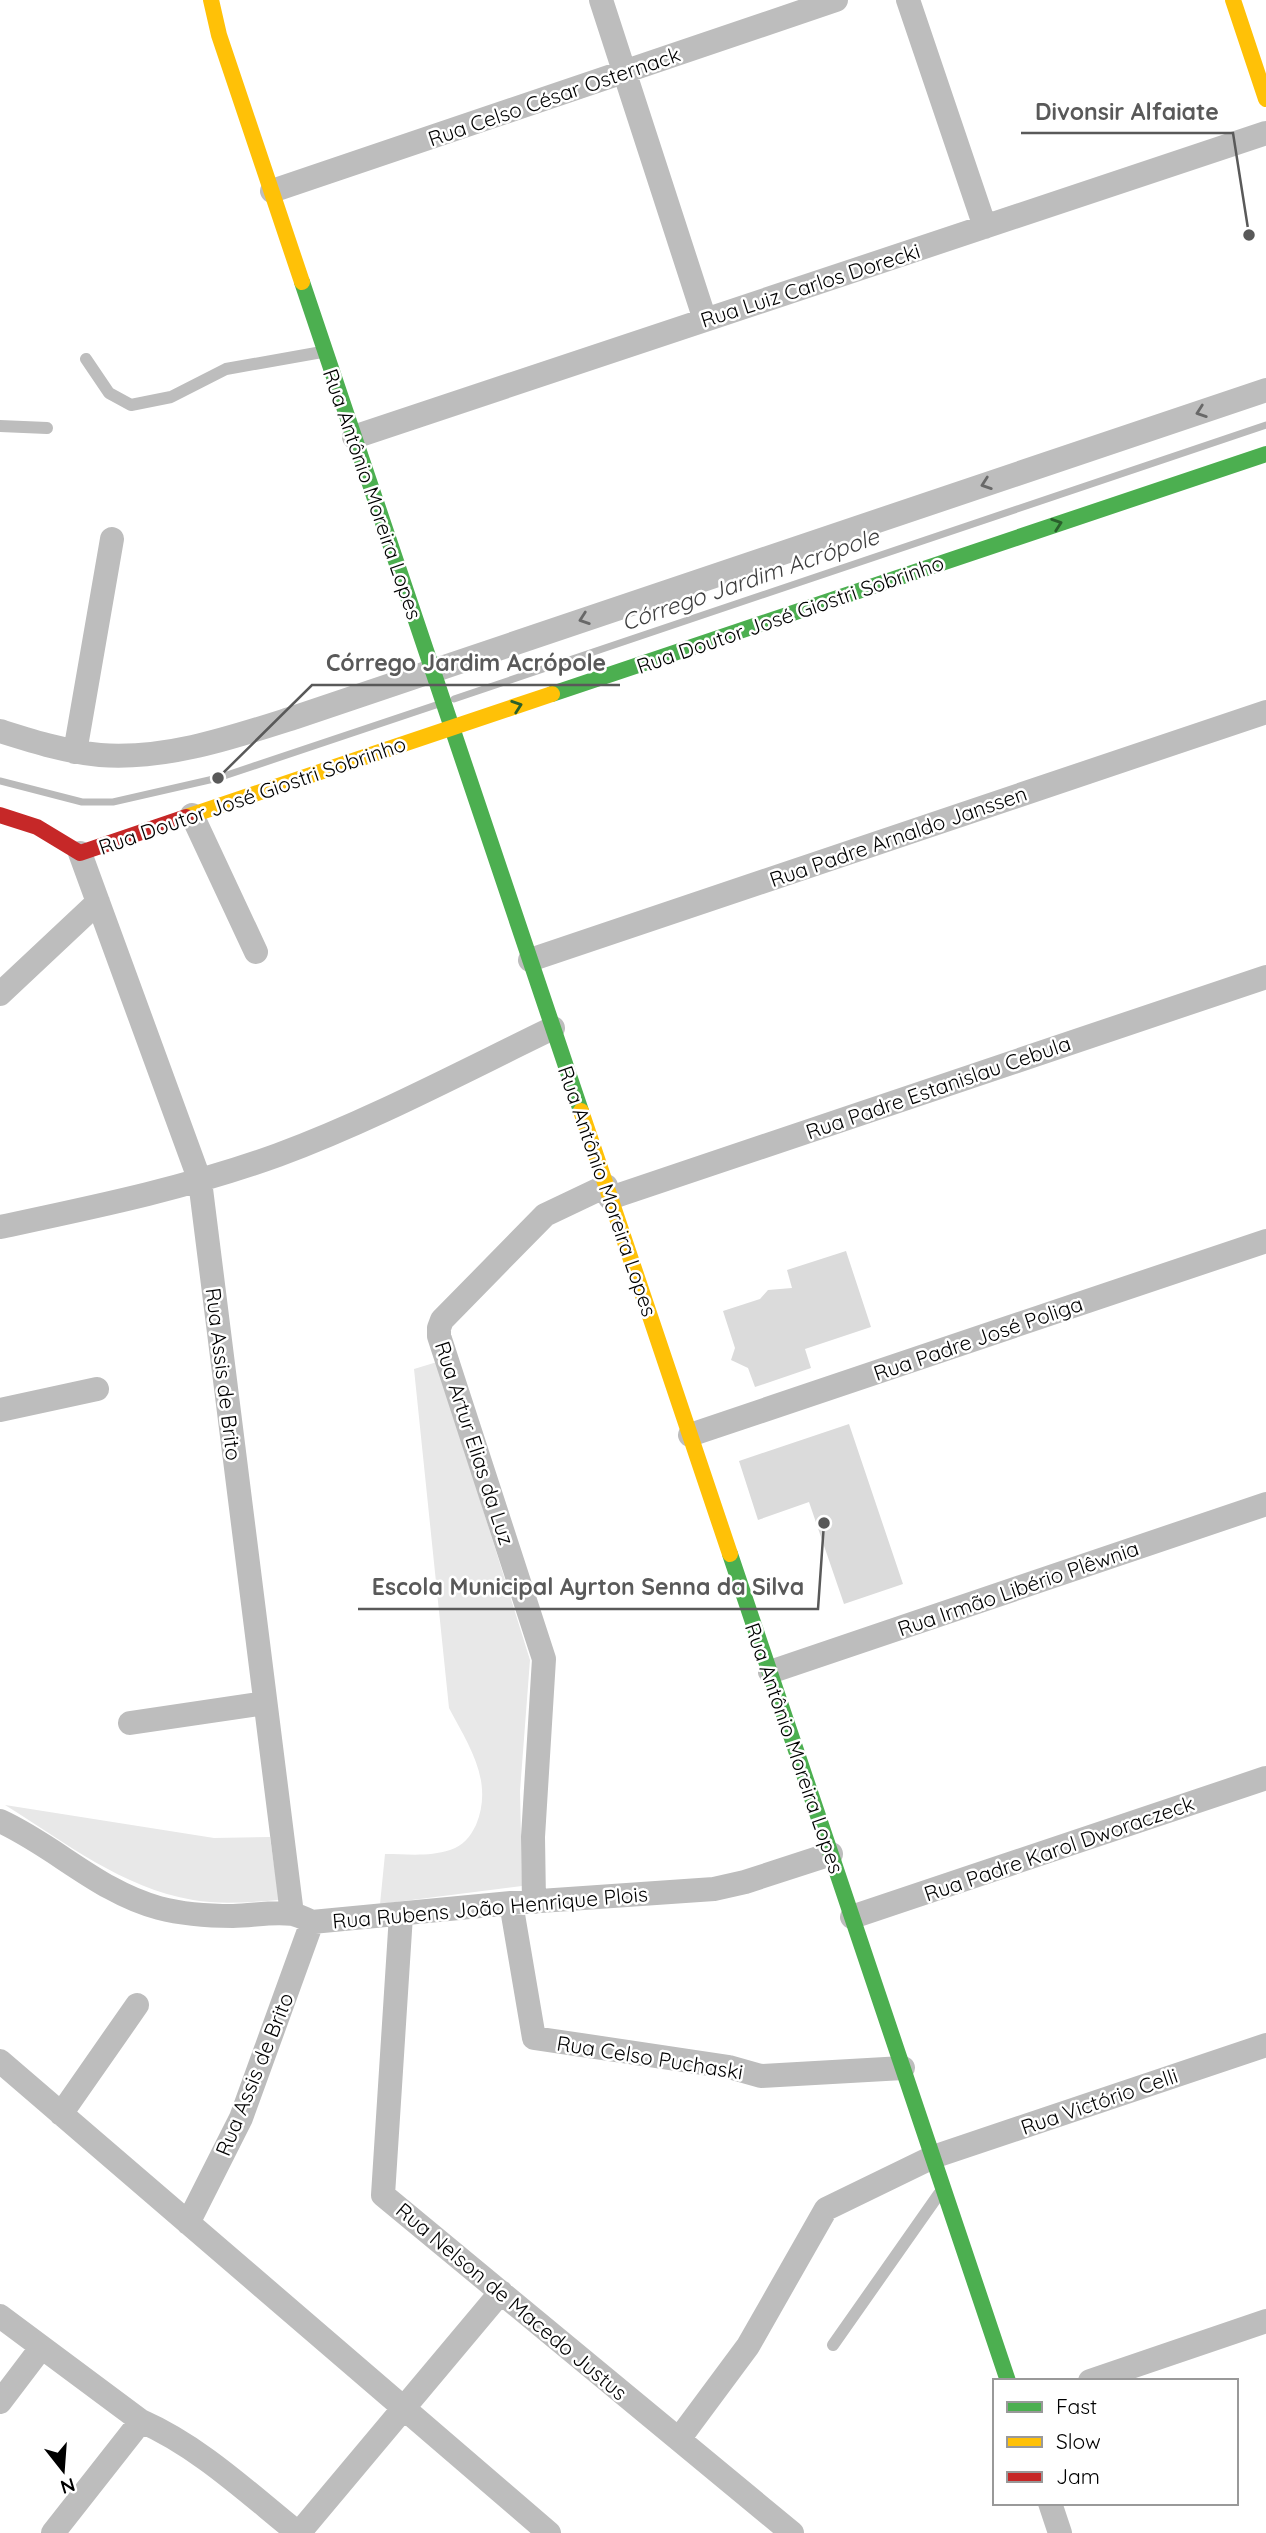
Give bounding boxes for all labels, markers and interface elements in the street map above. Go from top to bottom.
street label: Rua Celso César Osternack [425,41,683,151]
callout: Divonsir Alfaiate [1021,89,1233,133]
text: Divonsir Alfaiate [1035,97,1219,126]
street label: Rua Luiz Carlos Dorecki [697,237,923,333]
street label: Rua Antônio Moreira Lopes [318,365,428,623]
one-way arrow [1196,404,1208,418]
one-way arrow [980,476,992,490]
one-way arrow [1051,518,1063,533]
water label: Córrego Jardim Acrópole [618,521,883,637]
street label: Rua Doutor José Giostri Sobrinho [633,549,947,679]
one-way arrow [578,611,591,625]
callout: Córrego Jardim Acrópole [312,641,620,685]
text: Córrego Jardim Acrópole [326,648,606,677]
one-way arrow [510,700,522,714]
street label: Rua Doutor José Giostri Sobrinho [95,730,409,860]
street label: Rua Padre Arnaldo Janssen [766,780,1030,892]
street label: Rua Padre Estanislau Cebula [802,1029,1074,1145]
street label: Rua Antônio Moreira Lopes [553,1062,663,1320]
street label: Rua Assis de Brito [200,1286,248,1462]
street label: Rua Padre José Poliga [870,1290,1086,1386]
street label: Rua Artur Elias da Luz [430,1338,520,1548]
street label: Rua Irmão Libério Plêwnia [894,1534,1142,1642]
callout: Escola Municipal Ayrton Senna da Silva [358,1565,818,1609]
text: Escola Municipal Ayrton Senna da Silva [372,1572,804,1601]
street label: Rua Antônio Moreira Lopes [740,1619,850,1877]
street label: Rua Padre Karol Dworaczeck [921,1789,1197,1907]
street label: Rua Rubens João Henrique Plois [331,1880,649,1934]
street label: Rua Assis de Brito [209,1989,299,2159]
street label: Rua Celso Puchaski [555,2029,745,2085]
street label: Rua Victório Celli [1017,2062,1181,2140]
street label: Rua Nelson de Macedo Justus [391,2197,633,2405]
legend [993,2379,1238,2505]
text: Fast [1056,2393,1097,2419]
text: Slow [1056,2428,1101,2454]
north arrow [28,2435,98,2505]
text: Jam [1056,2463,1100,2489]
text: N [58,2473,78,2500]

